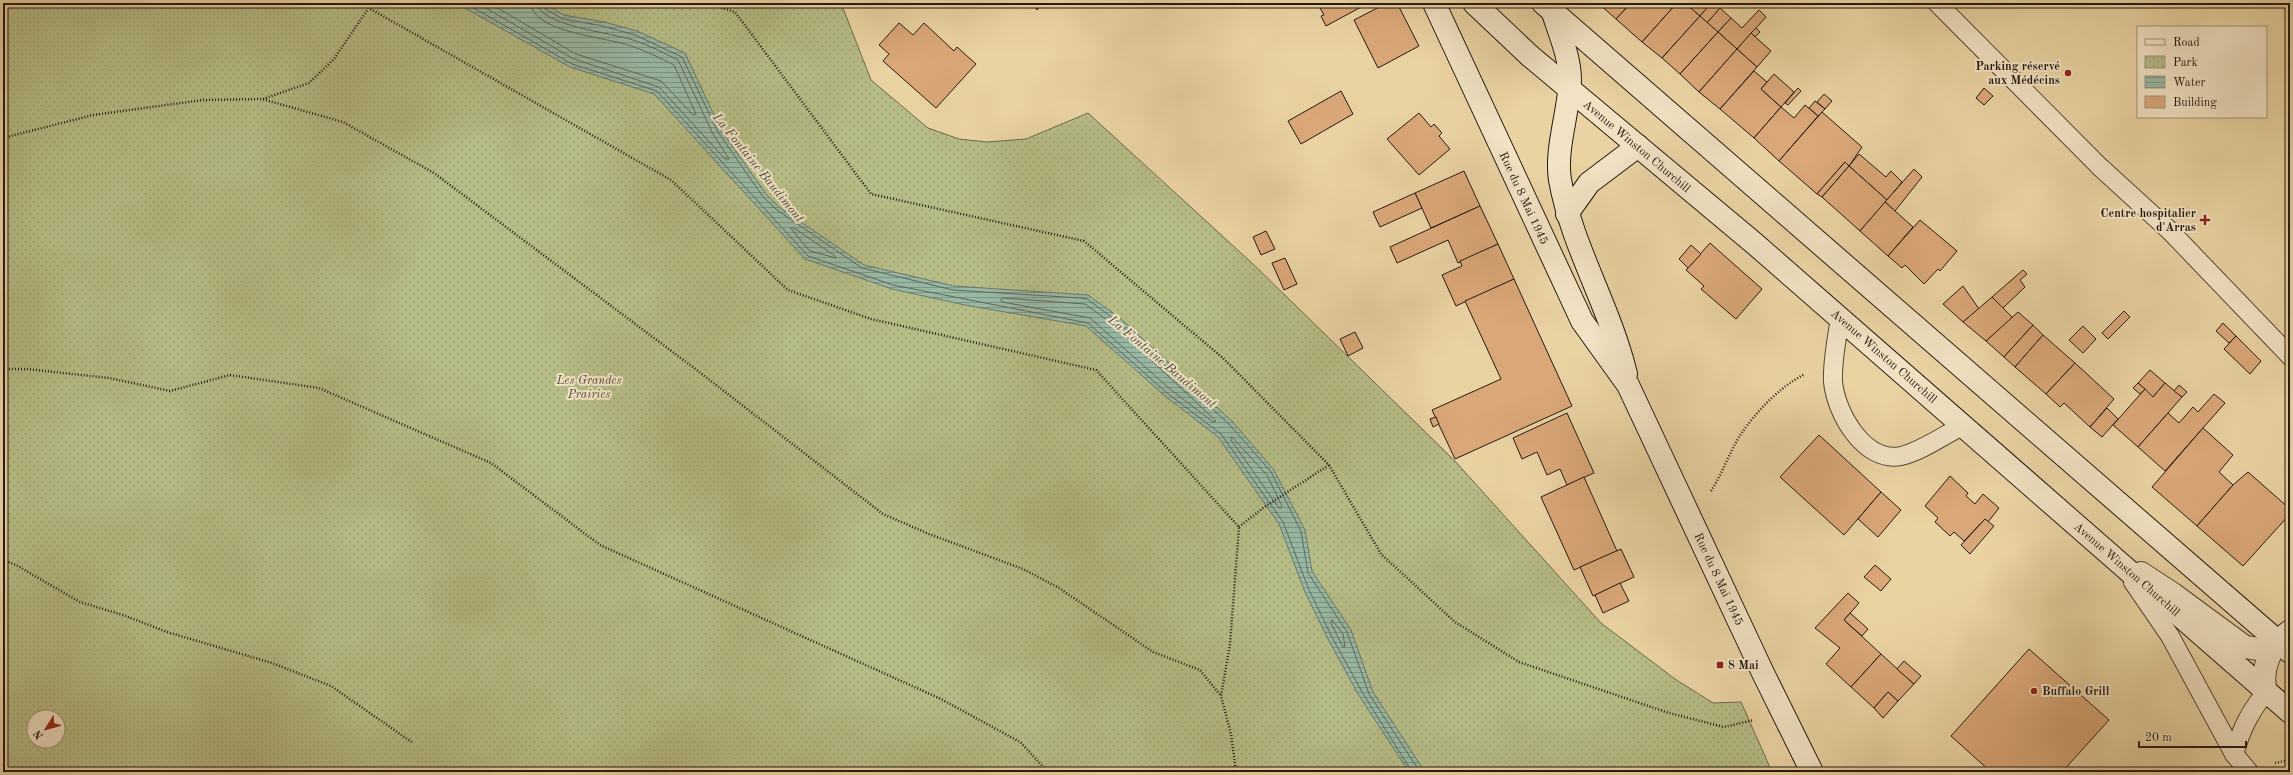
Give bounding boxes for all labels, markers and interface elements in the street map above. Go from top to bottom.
legend [2137,26,2267,118]
text: Road [2173,37,2200,49]
text: Park [2173,57,2198,69]
place label: Parking réservé aux Médécins [1976,61,2060,87]
marker: Parking réservé aux Médécins [2063,68,2073,78]
text: Water [2173,77,2206,89]
text: Building [2173,97,2217,109]
street label: Avenue Winston Churchill [1580,98,1692,195]
water label: La Fontaine Baudimont [709,110,806,226]
street label: Rue du 8 Mai 1945 [1496,150,1551,247]
place label: Centre hospitalier d'Arras [2101,208,2196,234]
marker: Centre hospitalier d'Arras [2199,214,2211,226]
street label: Avenue Winston Churchill [1828,308,1939,406]
water label: La Fontaine Baudimont [1105,313,1219,411]
park label: Les Grandes Prairies [555,375,622,401]
street label: Avenue Winston Churchill [2071,521,2182,619]
street label: Rue du 8 Mai 1945 [1691,531,1746,628]
marker: 8 Mai [1715,660,1725,670]
place label: 8 Mai [1728,660,1759,672]
marker: Buffalo Grill [2029,686,2039,696]
place label: Buffalo Grill [2042,686,2110,698]
north arrow [26,709,66,749]
scale bar [2139,723,2246,749]
text: N [32,727,46,741]
text: 20 m [2145,732,2172,744]

